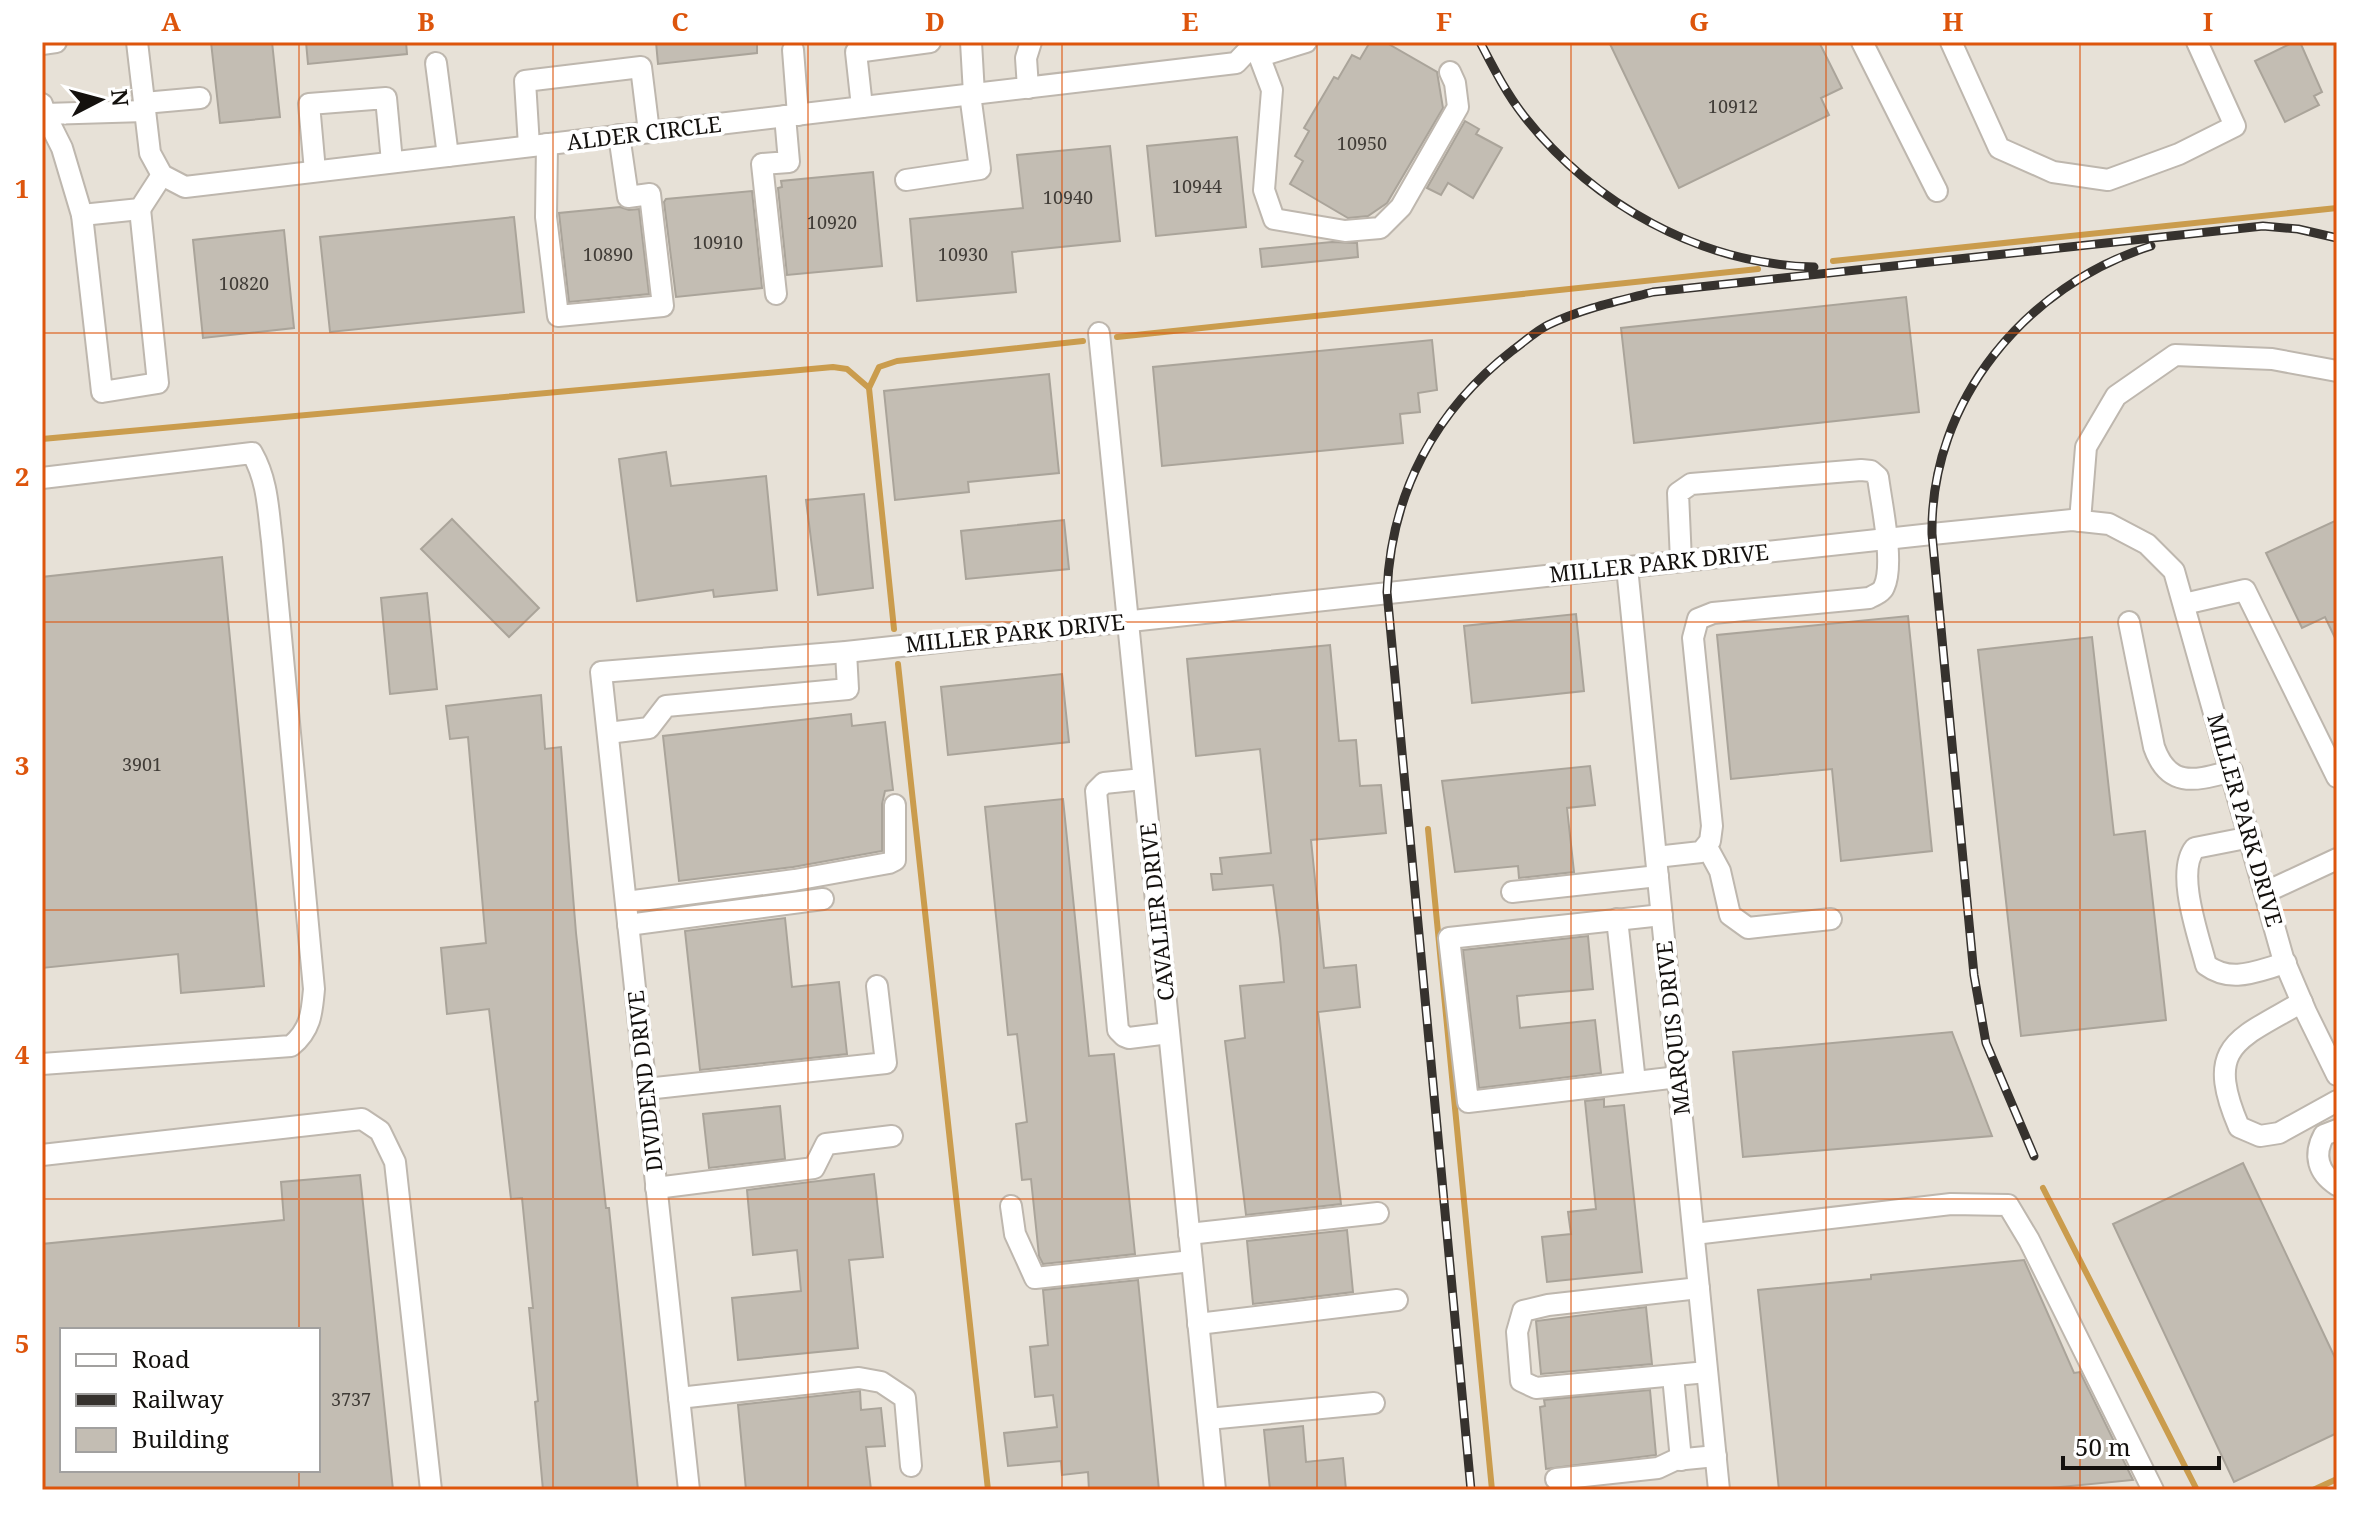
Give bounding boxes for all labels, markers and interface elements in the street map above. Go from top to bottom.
text: A [161,3,181,39]
text: B [417,3,435,39]
text: C [671,3,689,39]
text: D [925,3,945,39]
text: E [1182,3,1199,39]
text: F [1436,3,1452,39]
text: G [1689,3,1709,39]
text: H [1942,3,1964,39]
text: I [2203,3,2213,39]
north arrow [60,60,140,140]
text: N [105,88,137,108]
house number: 10912 [1708,94,1758,118]
street label: ALDER CIRCLE [565,108,723,156]
house number: 10950 [1337,131,1387,155]
text: 1 [15,170,29,206]
house number: 10944 [1172,174,1222,198]
house number: 10940 [1043,185,1093,209]
house number: 10920 [807,210,857,234]
house number: 10910 [693,230,743,254]
house number: 10890 [583,242,633,266]
house number: 10930 [938,242,988,266]
house number: 10820 [219,271,269,295]
text: 2 [15,458,29,494]
street label: MILLER PARK DRIVE [1548,536,1770,588]
street label: MILLER PARK DRIVE [904,606,1126,658]
street label: MILLER PARK DRIVE [2201,710,2291,930]
text: 3 [15,747,29,783]
house number: 3901 [122,752,162,776]
street label: CAVALIER DRIVE [1132,822,1180,1002]
street label: MARQUIS DRIVE [1648,939,1696,1117]
street label: DIVIDEND DRIVE [620,989,668,1173]
text: 4 [15,1036,30,1072]
text: 5 [15,1325,29,1361]
legend [60,1328,320,1472]
text: Road [132,1342,190,1375]
text: Railway [132,1382,224,1415]
house number: 3737 [331,1387,371,1411]
scale bar [2063,1420,2219,1470]
text: Building [132,1422,229,1455]
text: 50 m [2075,1430,2131,1463]

